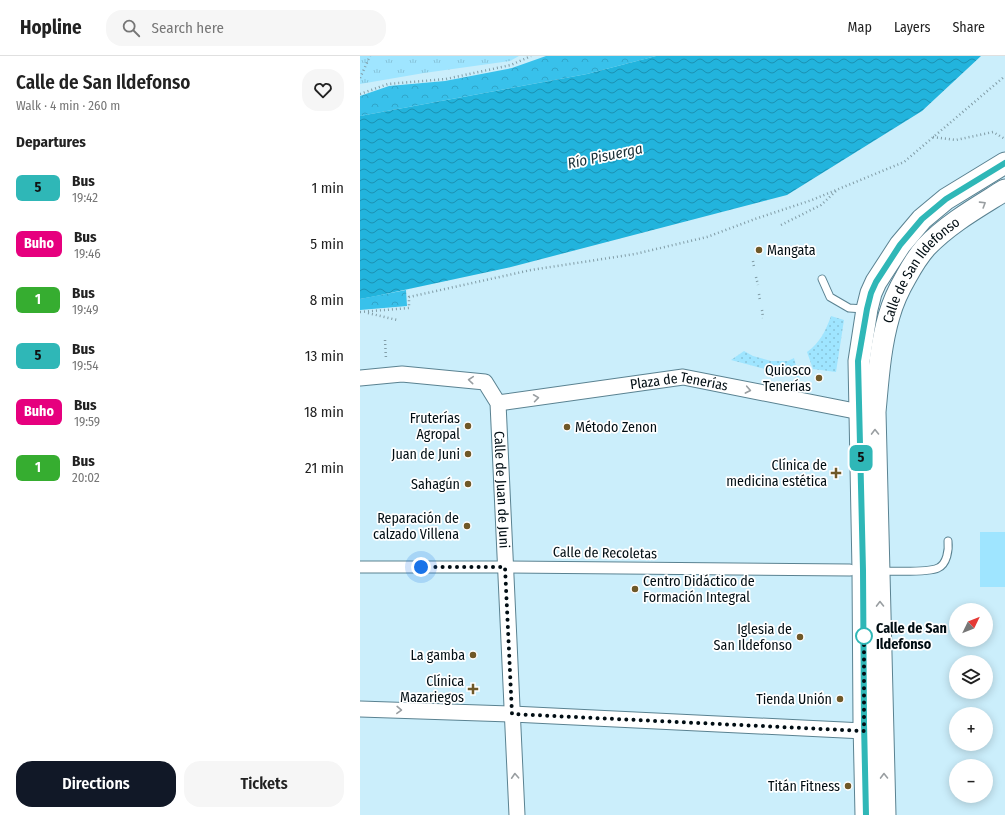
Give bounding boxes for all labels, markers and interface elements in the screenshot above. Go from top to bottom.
search box [106,10,386,46]
text: Hopline [20,16,82,39]
icon: search [120,17,142,39]
text: Search here [152,19,224,37]
text: Map [848,19,872,36]
text: Layers [894,19,930,36]
text: Share [952,19,985,36]
button: heart [302,69,344,111]
text: Calle de San Ildefonso [16,71,190,94]
text: Walk · 4 min · 260 m [16,98,120,113]
text: Departures [16,133,86,151]
water label: Río Pisuerga [566,139,644,173]
text: Bus [72,172,95,190]
text: 5 [35,179,41,196]
text: 1 min [311,179,344,197]
text: 19:42 [72,190,98,205]
one-way arrow [979,201,986,209]
street label: Calle de San Ildefonso [879,213,963,325]
text: Bus [74,228,97,246]
text: Buho [24,235,54,252]
text: 5 min [310,235,344,253]
place label: Mangata [767,242,816,259]
marker: Mangata [754,245,764,255]
text: 19:46 [74,246,101,261]
text: Bus [72,284,95,302]
text: 1 [35,291,41,308]
text: 8 min [310,291,344,309]
text: 19:49 [72,302,98,317]
text: Bus [72,340,95,358]
text: 5 [35,347,41,364]
text: 13 min [305,347,344,365]
text: 19:54 [72,358,98,373]
place label: Quiosco Tenerías [763,362,811,395]
street label: Plaza de Tenerías [629,368,730,394]
marker: Quiosco Tenerías [814,373,824,383]
one-way arrow [468,376,474,385]
one-way arrow [745,386,751,394]
one-way arrow [533,394,539,403]
text: Bus [74,396,97,414]
text: Buho [24,403,54,420]
text: 18 min [304,403,344,421]
place label: Fruterías Agropal [410,410,460,443]
text: 19:59 [74,414,100,429]
place label: Método Zenon [575,419,657,436]
marker: Fruterías Agropal [463,421,473,431]
marker: Método Zenon [562,422,572,432]
one-way arrow [871,429,880,435]
street label: Calle de Juan de Juni [491,431,513,549]
line badge: 5 [848,445,874,471]
place label: Juan de Juni [392,446,460,463]
marker: Juan de Juni [463,449,473,459]
text: 5 [858,449,864,466]
text: Bus [72,452,95,470]
place label: Clínica de medicina estética [726,457,827,490]
text: 1 [35,459,41,476]
text: 21 min [305,459,344,477]
marker: Clínica de medicina estética [830,467,842,479]
text: 20:02 [72,470,100,485]
place label: Sahagún [411,476,460,493]
marker: Sahagún [463,479,473,489]
place label: Reparación de calzado Villena [373,510,459,543]
marker: Reparación de calzado Villena [462,521,472,531]
street label: Calle de Recoletas [553,544,657,562]
your location [411,557,431,577]
place label: Centro Didáctico de Formación Integral [643,573,755,606]
marker: Centro Didáctico de Formación Integral [630,584,640,594]
one-way arrow [875,601,884,607]
north arrow [949,603,993,647]
map controls [949,603,993,803]
place label: Calle de San Ildefonso [876,620,947,653]
place label: Iglesia de San Ildefonso [714,621,792,654]
marker: Calle de San Ildefonso [855,627,873,645]
marker: Iglesia de San Ildefonso [795,632,805,642]
place label: La gamba [411,647,465,664]
marker: La gamba [468,650,478,660]
button: layers [949,655,993,699]
place label: Clínica Mazariegos [400,673,464,706]
marker: Clínica Mazariegos [467,683,479,695]
place label: Tienda Unión [756,691,832,708]
marker: Tienda Unión [835,694,845,704]
one-way arrow [396,706,402,715]
button: + [949,707,993,751]
button: − [949,759,993,803]
button: Directions [16,761,176,807]
button: Tickets [184,761,344,807]
one-way arrow [511,773,520,779]
one-way arrow [880,773,888,779]
place label: Titán Fitness [768,778,840,795]
marker: Titán Fitness [843,781,853,791]

